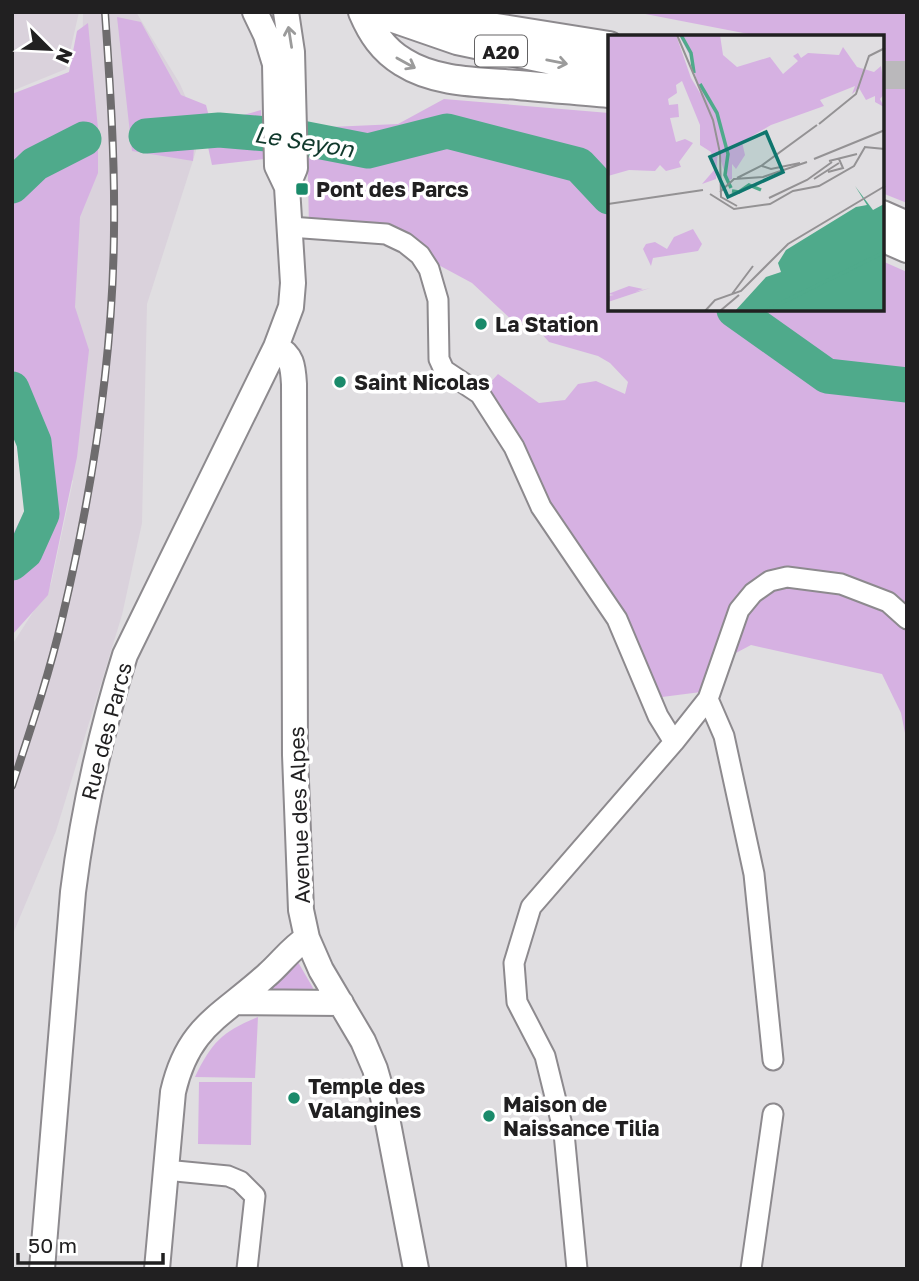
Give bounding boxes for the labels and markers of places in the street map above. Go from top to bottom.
place label: Pont des Parcs [316,176,469,202]
marker: Pont des Parcs [294,181,310,197]
place label: La Station [495,311,599,337]
marker: La Station [473,316,489,332]
place label: Saint Nicolas [354,369,490,395]
marker: Saint Nicolas [332,374,348,390]
place label: Temple des Valangines [308,1073,426,1123]
marker: Temple des Valangines [286,1090,302,1106]
place label: Maison de Naissance Tilia [503,1091,659,1141]
marker: Maison de Naissance Tilia [481,1108,497,1124]

